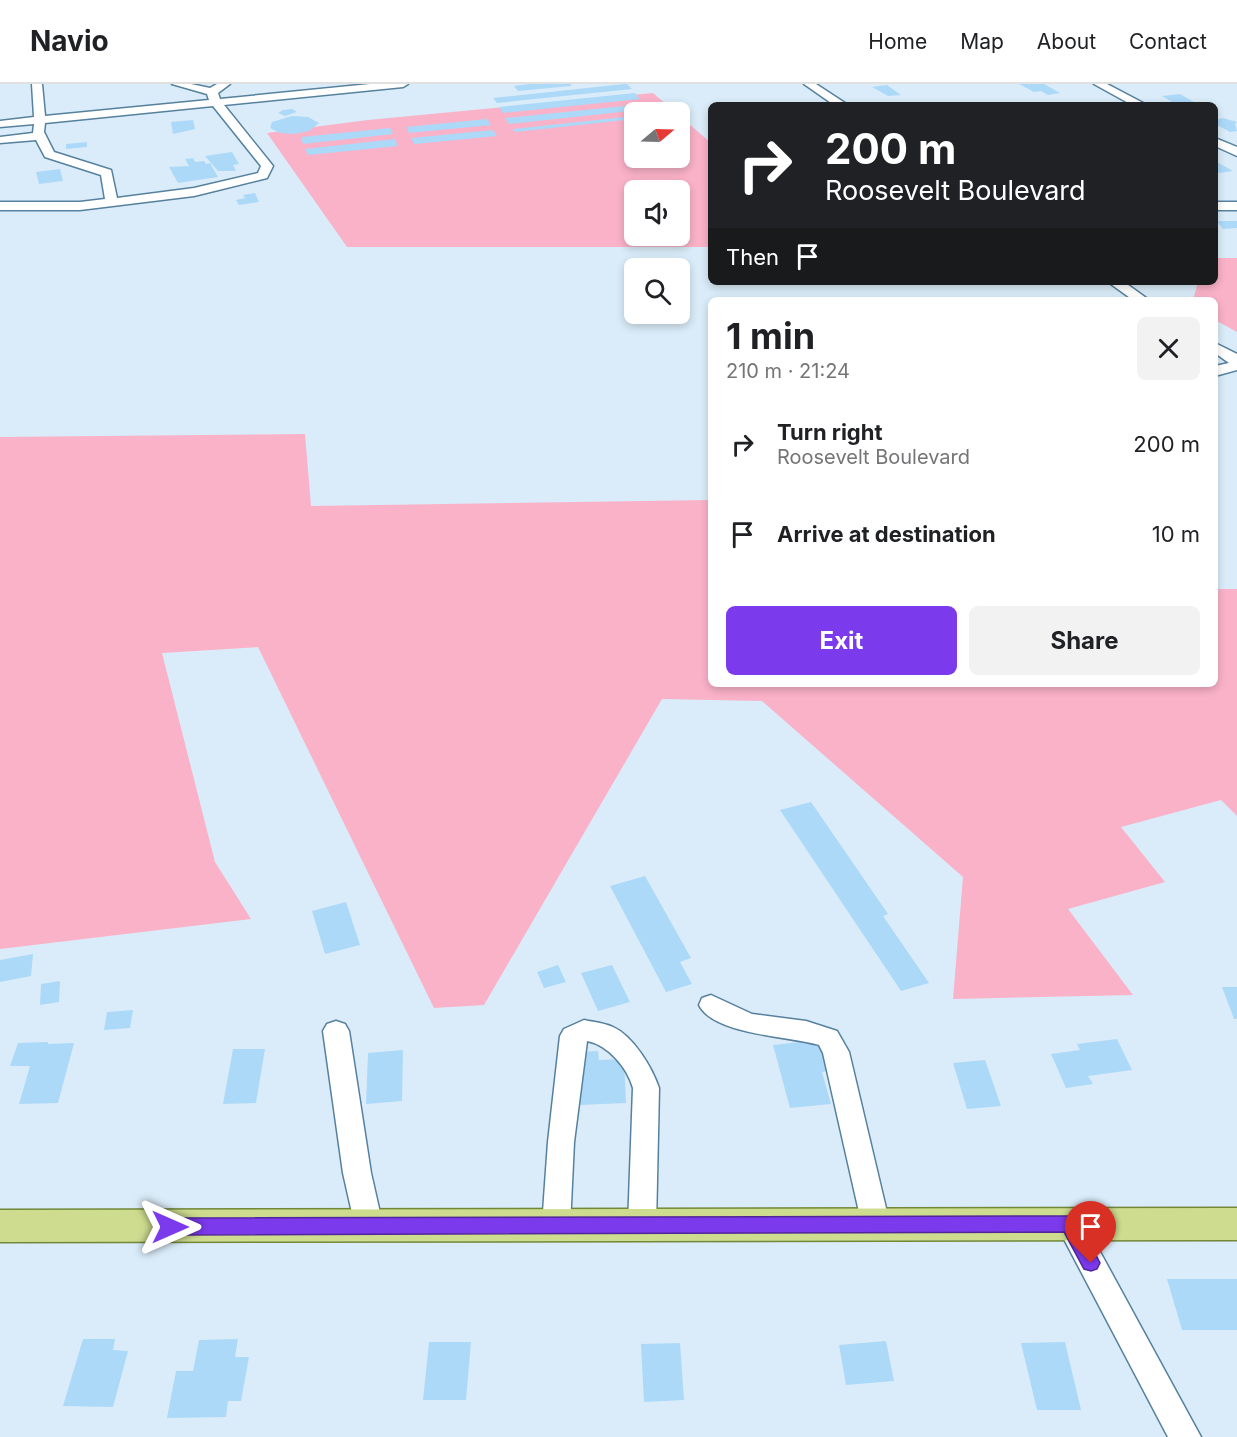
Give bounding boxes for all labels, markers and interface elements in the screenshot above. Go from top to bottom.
text: Navio [30,24,109,58]
text: Home [868,29,927,54]
text: Map [960,29,1004,54]
text: About [1037,29,1096,54]
text: Contact [1129,29,1207,54]
north arrow [624,102,690,168]
map controls [624,102,690,324]
text: 200 m [825,123,956,174]
icon: right [726,126,804,204]
text: Roosevelt Boulevard [825,174,1086,207]
button: sound [624,180,690,246]
icon: arrive [791,240,824,273]
text: Then [726,244,779,270]
button: search [624,258,690,324]
text: 1 min [726,314,815,358]
button: close [1137,317,1200,380]
text: 210 m · 21:24 [726,359,850,383]
text: Turn right [777,419,883,445]
icon: right [726,428,759,461]
text: 200 m [1133,431,1200,457]
text: Roosevelt Boulevard [777,445,970,469]
icon: arrive [726,518,759,551]
text: Arrive at destination [777,521,996,547]
text: 10 m [1152,521,1200,547]
button: Exit [726,606,957,675]
button: Share [969,606,1200,675]
position arrow [138,1195,202,1259]
pin [1065,1201,1116,1263]
icon: arrive [1074,1210,1107,1243]

